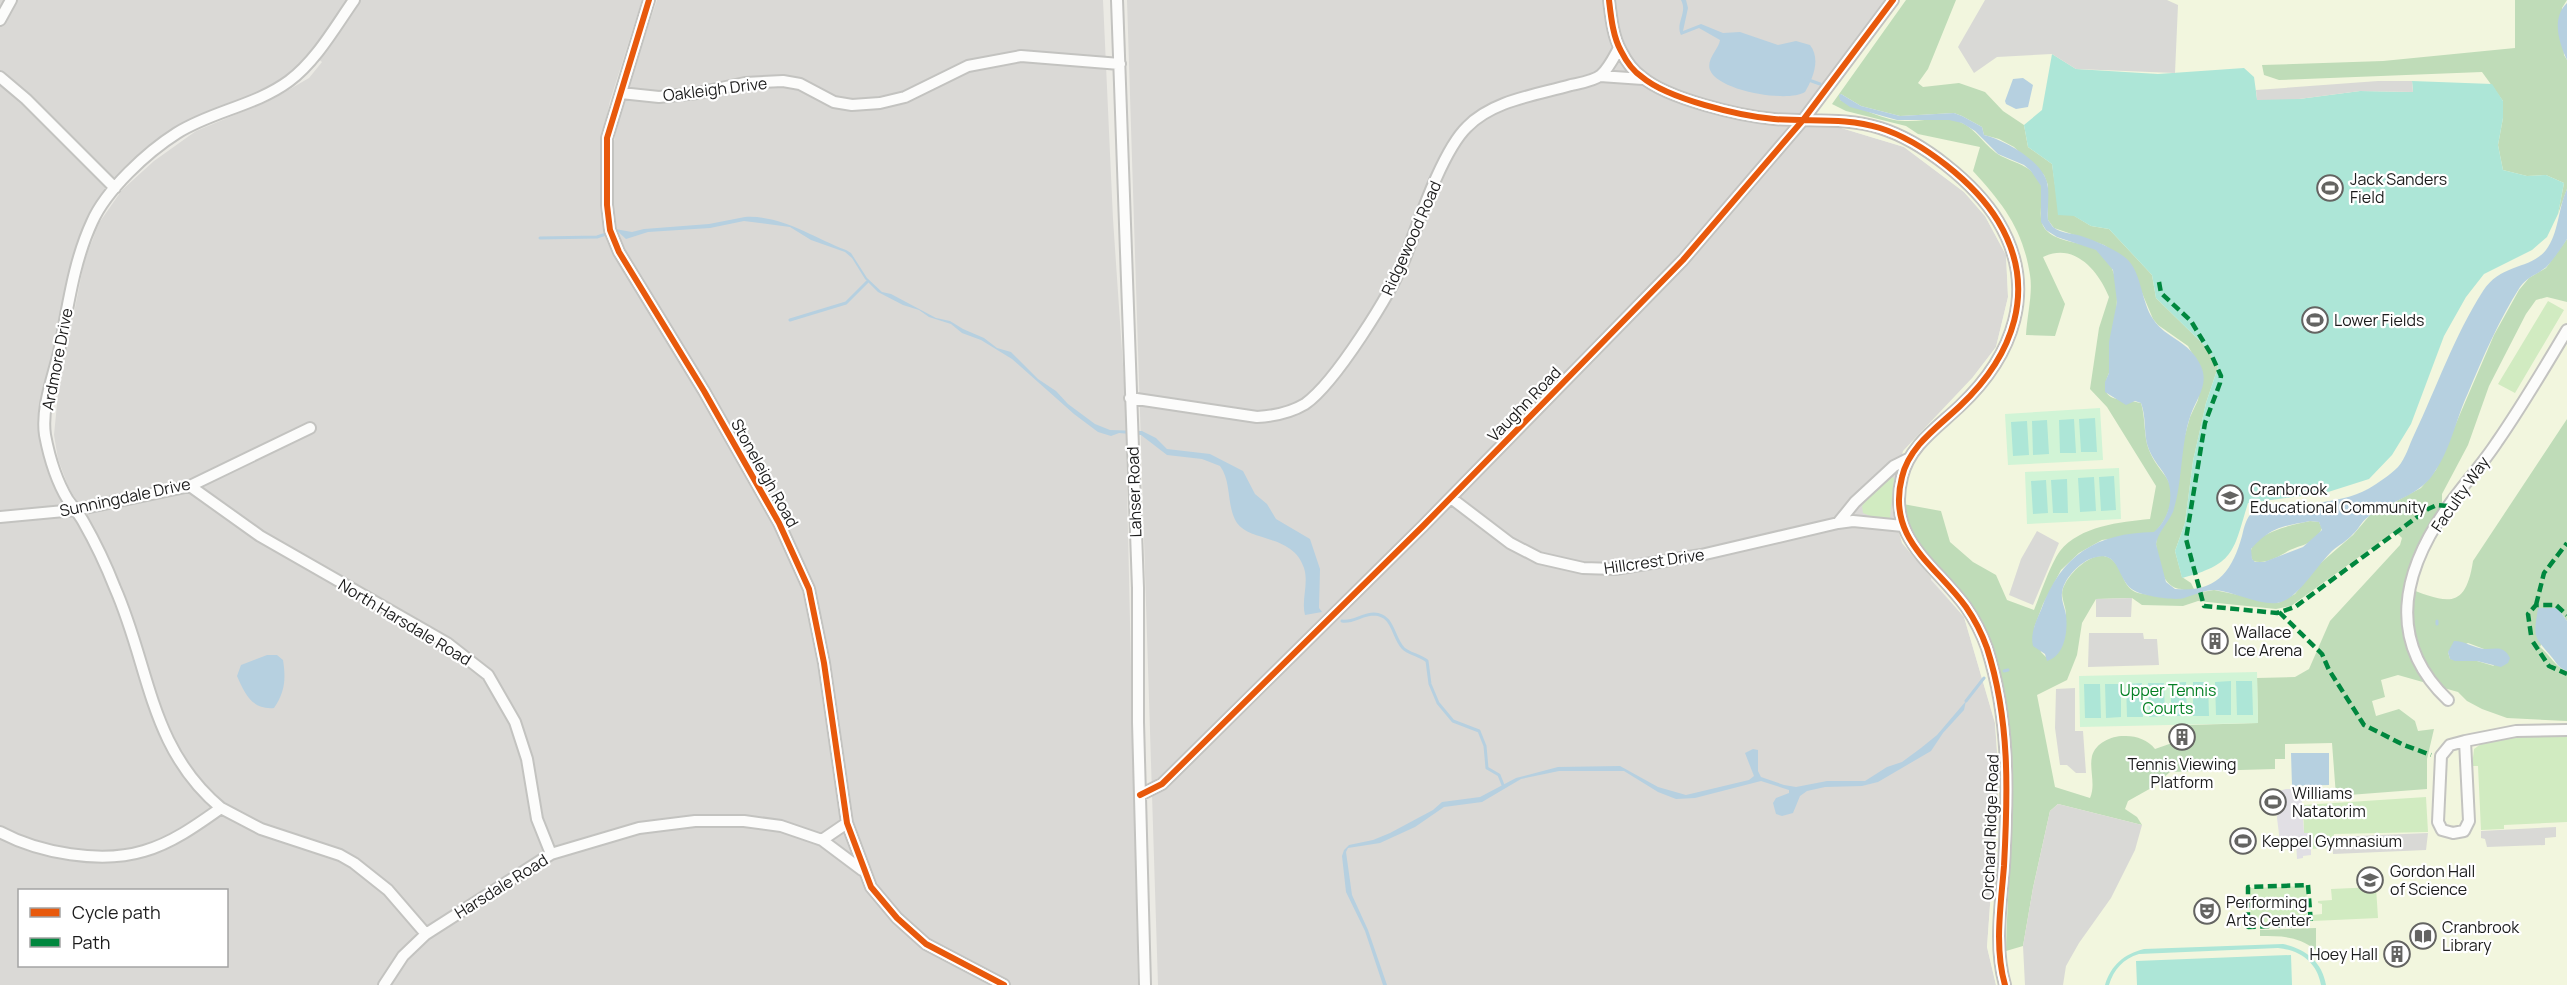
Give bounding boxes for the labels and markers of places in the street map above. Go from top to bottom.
place label: Jack Sanders Field [2350,168,2447,208]
sports icon: Jack Sanders Field [2315,173,2345,203]
sports icon: Lower Fields [2300,305,2330,335]
place label: Lower Fields [2334,309,2424,331]
place label: Cranbrook Educational Community [2250,478,2427,518]
school or university icon: Cranbrook Educational Community [2215,483,2245,513]
place label: Wallace Ice Arena [2234,621,2302,661]
building icon: Wallace Ice Arena [2200,626,2230,656]
building icon: Tennis Viewing Platform [2167,722,2197,752]
place label: Tennis Viewing Platform [2128,753,2236,793]
place label: Williams Natatorim [2292,782,2366,822]
sports icon: Williams Natatorim [2258,787,2288,817]
sports icon: Keppel Gymnasium [2228,826,2258,856]
place label: Keppel Gymnasium [2262,830,2402,852]
place label: Gordon Hall of Science [2390,860,2475,900]
school or university icon: Gordon Hall of Science [2355,865,2385,895]
place label: Performing Arts Center [2226,891,2311,931]
theatre icon: Performing Arts Center [2192,896,2222,926]
place label: Cranbrook Library [2442,916,2520,956]
library icon: Cranbrook Library [2408,921,2438,951]
building icon: Hoey Hall [2382,939,2412,969]
place label: Hoey Hall [2309,943,2378,965]

